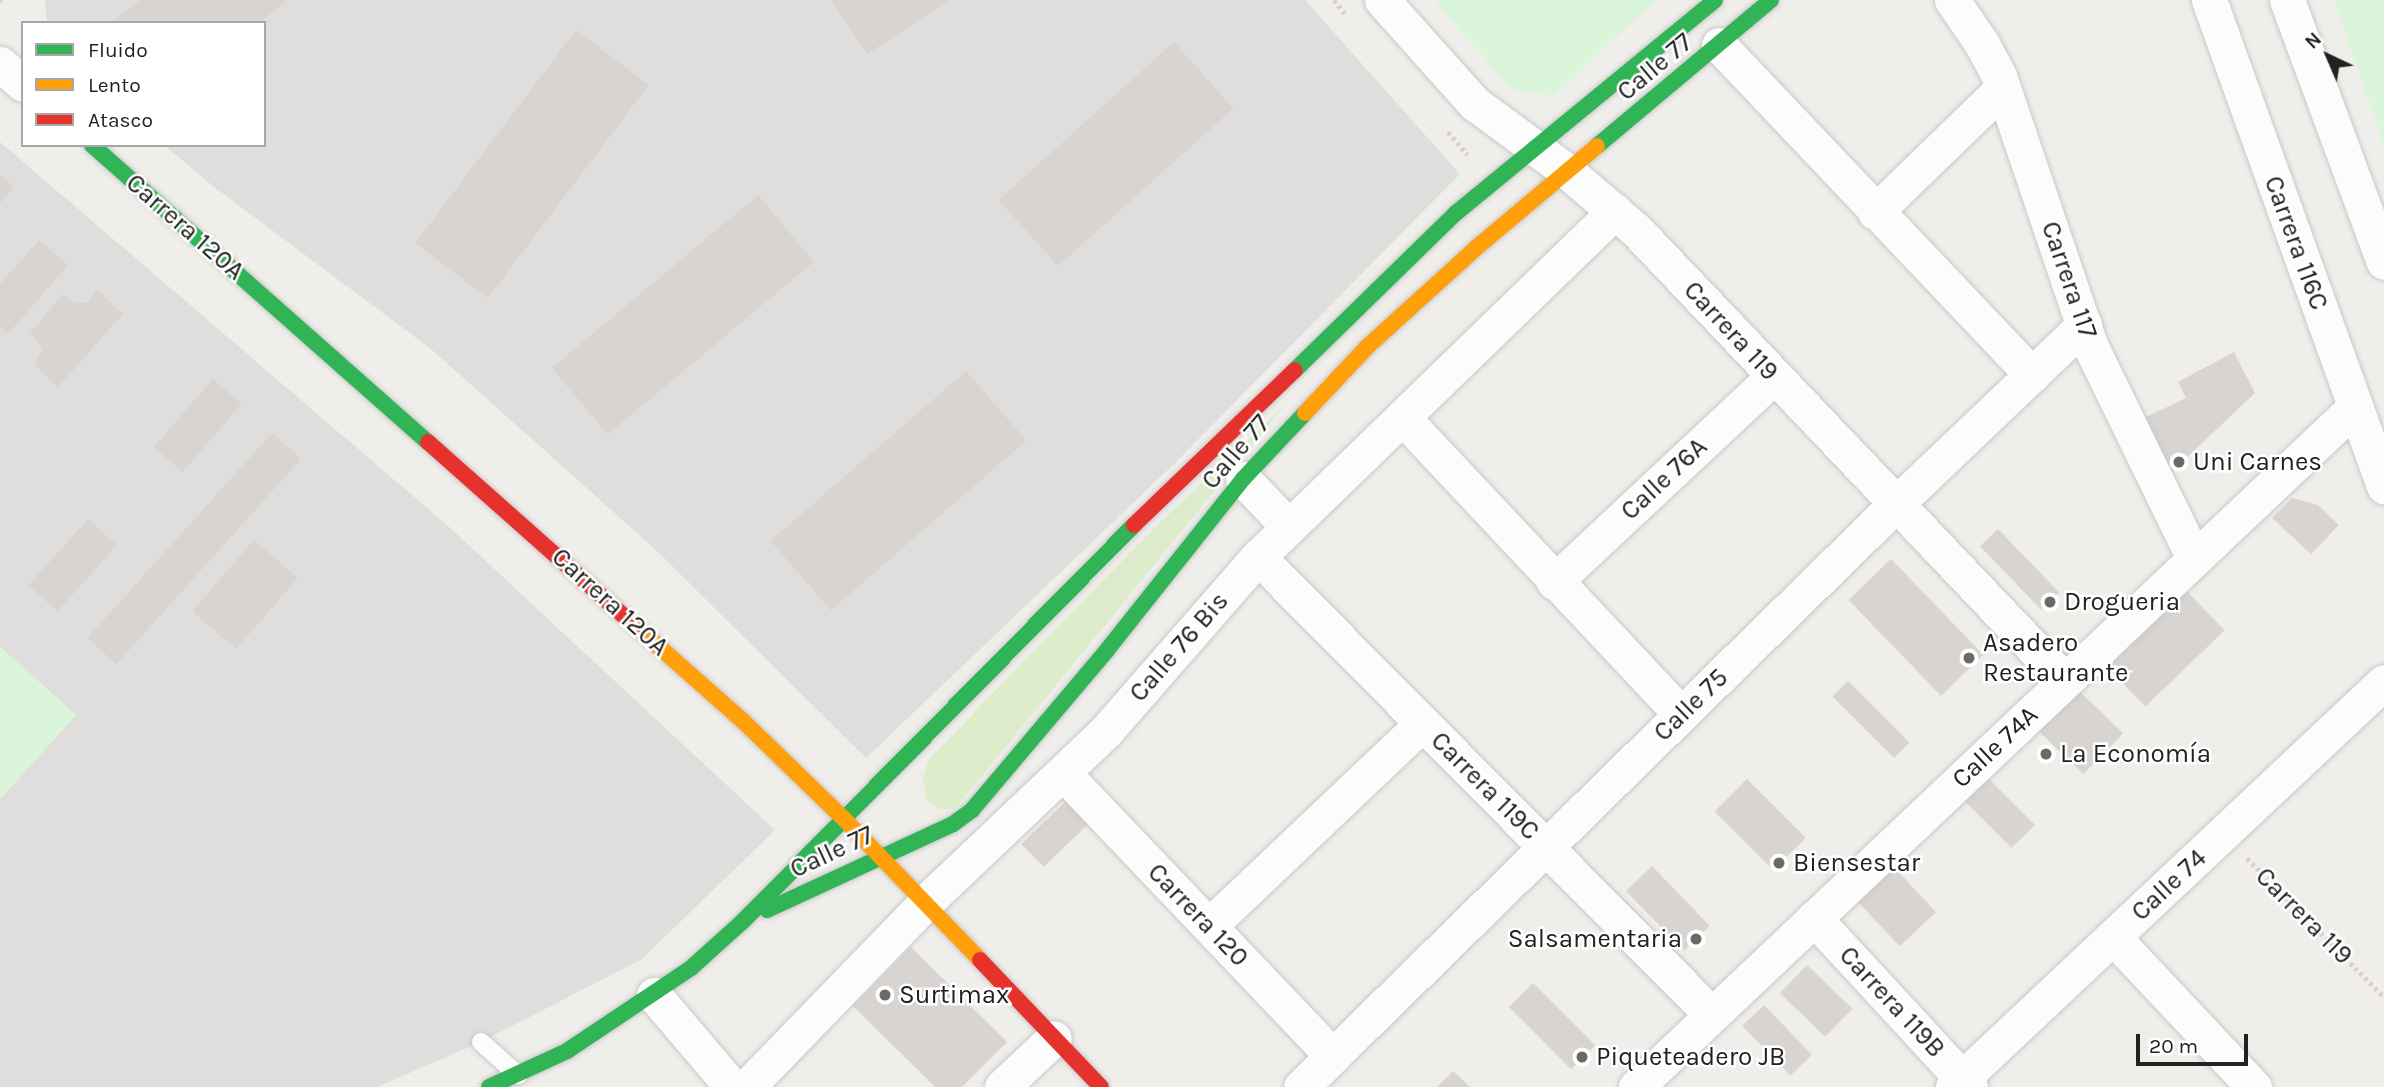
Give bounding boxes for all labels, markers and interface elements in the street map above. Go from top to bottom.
legend [21,21,266,147]
north arrow [2293,21,2363,91]
street label: Calle 77 [1611,27,1699,107]
text: N [2301,28,2326,54]
text: Fluido [88,38,148,62]
text: Lento [88,73,141,97]
text: Atasco [88,108,153,132]
street label: Carrera 120A [120,167,250,287]
street label: Carrera 116C [2257,172,2335,314]
street label: Carrera 117 [2034,217,2104,343]
street label: Carrera 119 [1677,275,1785,387]
street label: Calle 77 [1195,408,1277,496]
street label: Calle 76A [1614,431,1714,527]
place label: Uni Carnes [2193,446,2322,478]
marker: Uni Carnes [2171,454,2187,470]
street label: Carrera 120A [545,541,675,663]
street label: Calle 76 Bis [1123,586,1235,708]
place label: Drogueria [2064,586,2180,618]
marker: Drogueria [2042,594,2058,610]
place label: Asadero Restaurante [1983,627,2128,688]
marker: Asadero Restaurante [1961,650,1977,666]
street label: Calle 75 [1647,662,1735,748]
street label: Calle 74A [1946,699,2044,795]
street label: Carrera 119C [1424,725,1546,847]
place label: La Economía [2060,738,2211,770]
marker: La Economía [2038,746,2054,762]
street label: Calle 77 [785,819,879,885]
street label: Calle 74 [2125,843,2213,927]
place label: Biensestar [1793,847,1920,879]
marker: Biensestar [1771,855,1787,871]
street label: Carrera 120 [1141,857,1255,973]
street label: Carrera 119 [2249,861,2359,971]
place label: Salsamentaria [1508,923,1682,955]
marker: Salsamentaria [1688,931,1704,947]
street label: Carrera 119B [1833,940,1951,1064]
place label: Surtimax [899,979,1009,1011]
marker: Surtimax [877,987,893,1003]
scale bar [2139,1020,2251,1064]
text: 20 m [2149,1034,2198,1058]
place label: Piqueteadero JB [1596,1041,1785,1073]
marker: Piqueteadero JB [1574,1049,1590,1065]

